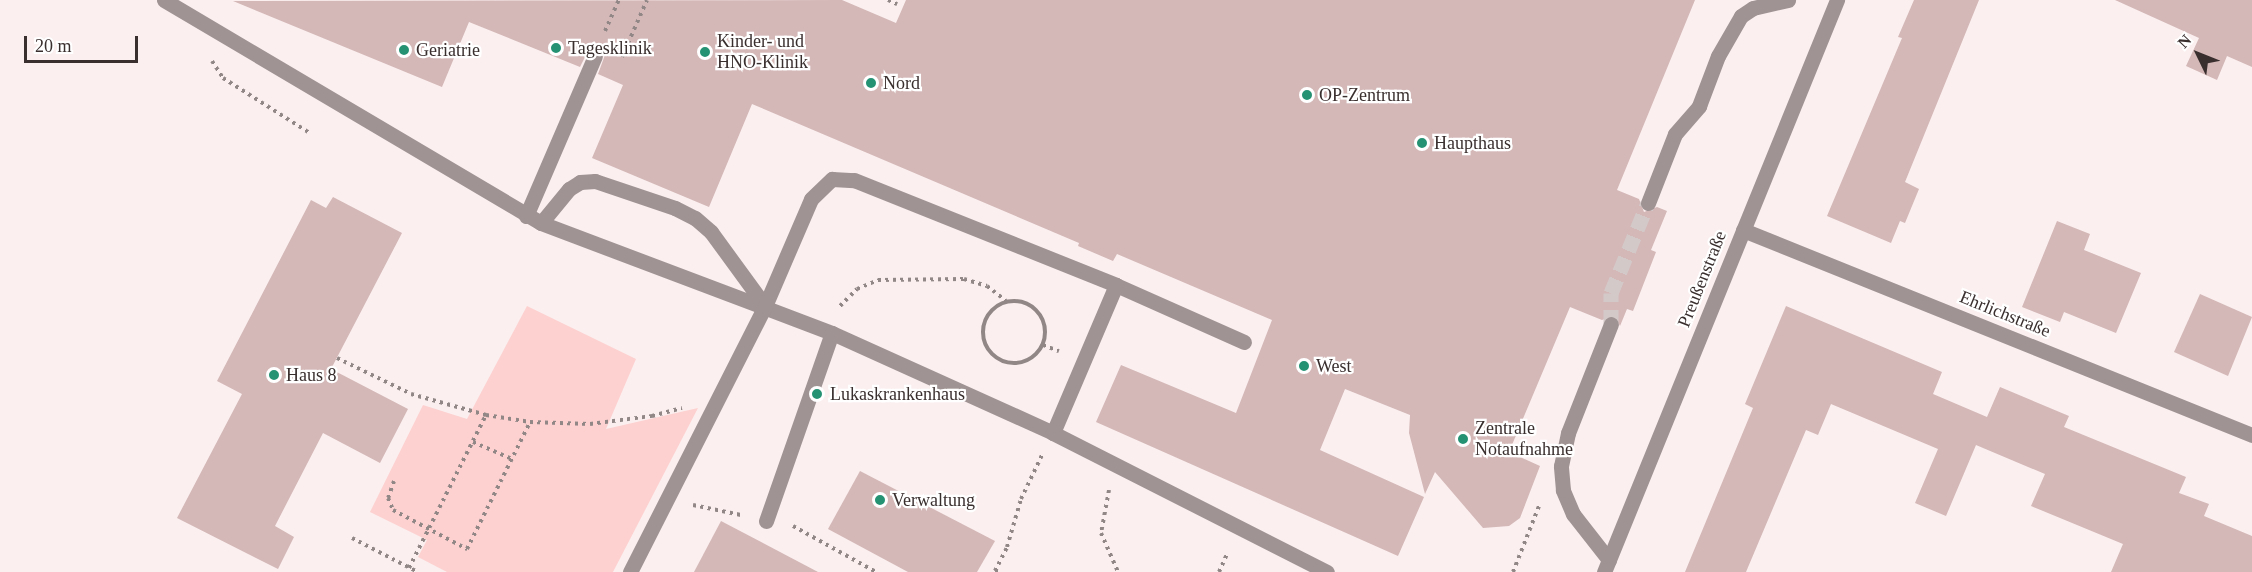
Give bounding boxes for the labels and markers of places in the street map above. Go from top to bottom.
place label: Kinder- und HNO-Klinik [717,31,808,74]
place label: Tagesklinik [568,37,652,59]
place label: Geriatrie [416,39,480,61]
marker: Tagesklinik [549,41,563,55]
marker: Geriatrie [397,43,411,57]
marker: Kinder- und HNO-Klinik [698,45,712,59]
place label: Nord [883,72,920,94]
marker: Nord [864,76,878,90]
place label: OP-Zentrum [1319,84,1410,106]
marker: OP-Zentrum [1300,88,1314,102]
place label: Haupthaus [1434,132,1511,154]
marker: Haupthaus [1415,136,1429,150]
place label: West [1316,355,1352,377]
marker: West [1297,359,1311,373]
place label: Haus 8 [286,364,336,386]
marker: Haus 8 [267,368,281,382]
place label: Lukaskrankenhaus [830,383,965,405]
marker: Lukaskrankenhaus [808,385,826,403]
place label: Zentrale Notaufnahme [1475,418,1573,460]
marker: Zentrale Notaufnahme [1456,432,1470,446]
place label: Verwaltung [892,489,975,511]
marker: Verwaltung [873,493,887,507]

